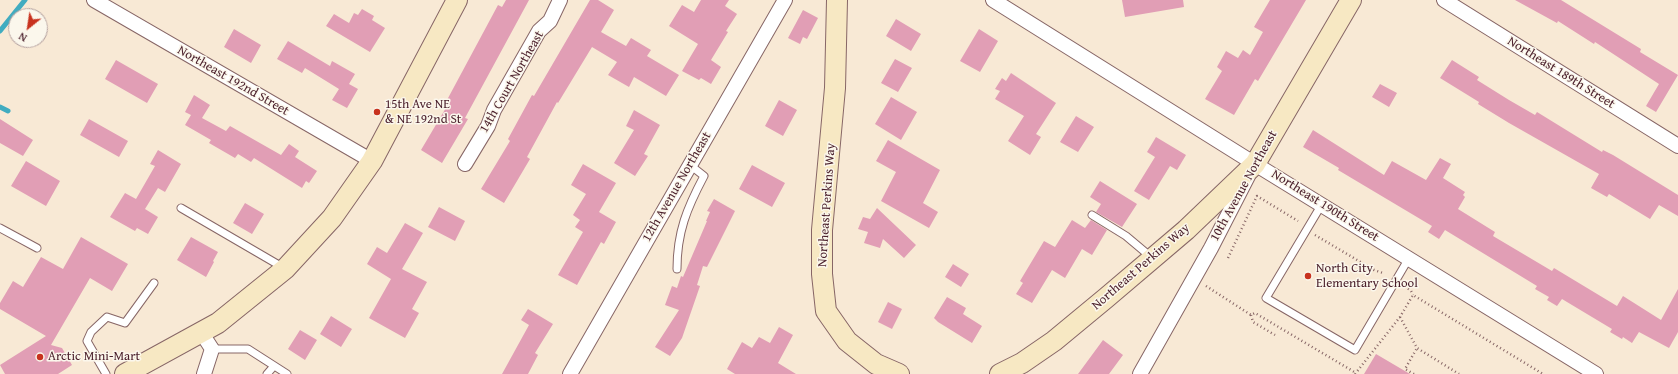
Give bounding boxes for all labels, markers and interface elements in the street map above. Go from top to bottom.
north arrow [8,8,48,48]
street label: 14th Court Northeast [476,28,548,136]
text: N [15,29,30,46]
street label: Northeast 189th Street [1504,34,1618,112]
street label: Northeast 192nd Street [175,43,291,119]
place label: 15th Ave NE & NE 192nd St [385,97,461,128]
marker: 15th Ave NE & NE 192nd St [372,107,382,117]
street label: 10th Avenue Northeast [1207,128,1281,244]
street label: 12th Avenue Northeast [639,129,715,245]
street label: Northeast Perkins Way [815,142,839,268]
street label: Northeast 190th Street [1268,167,1382,245]
street label: Northeast Perkins Way [1089,220,1193,314]
place label: North City Elementary School [1316,261,1418,292]
marker: North City Elementary School [1303,271,1313,281]
place label: Arctic Mini-Mart [48,349,140,365]
marker: Arctic Mini-Mart [35,352,45,362]

